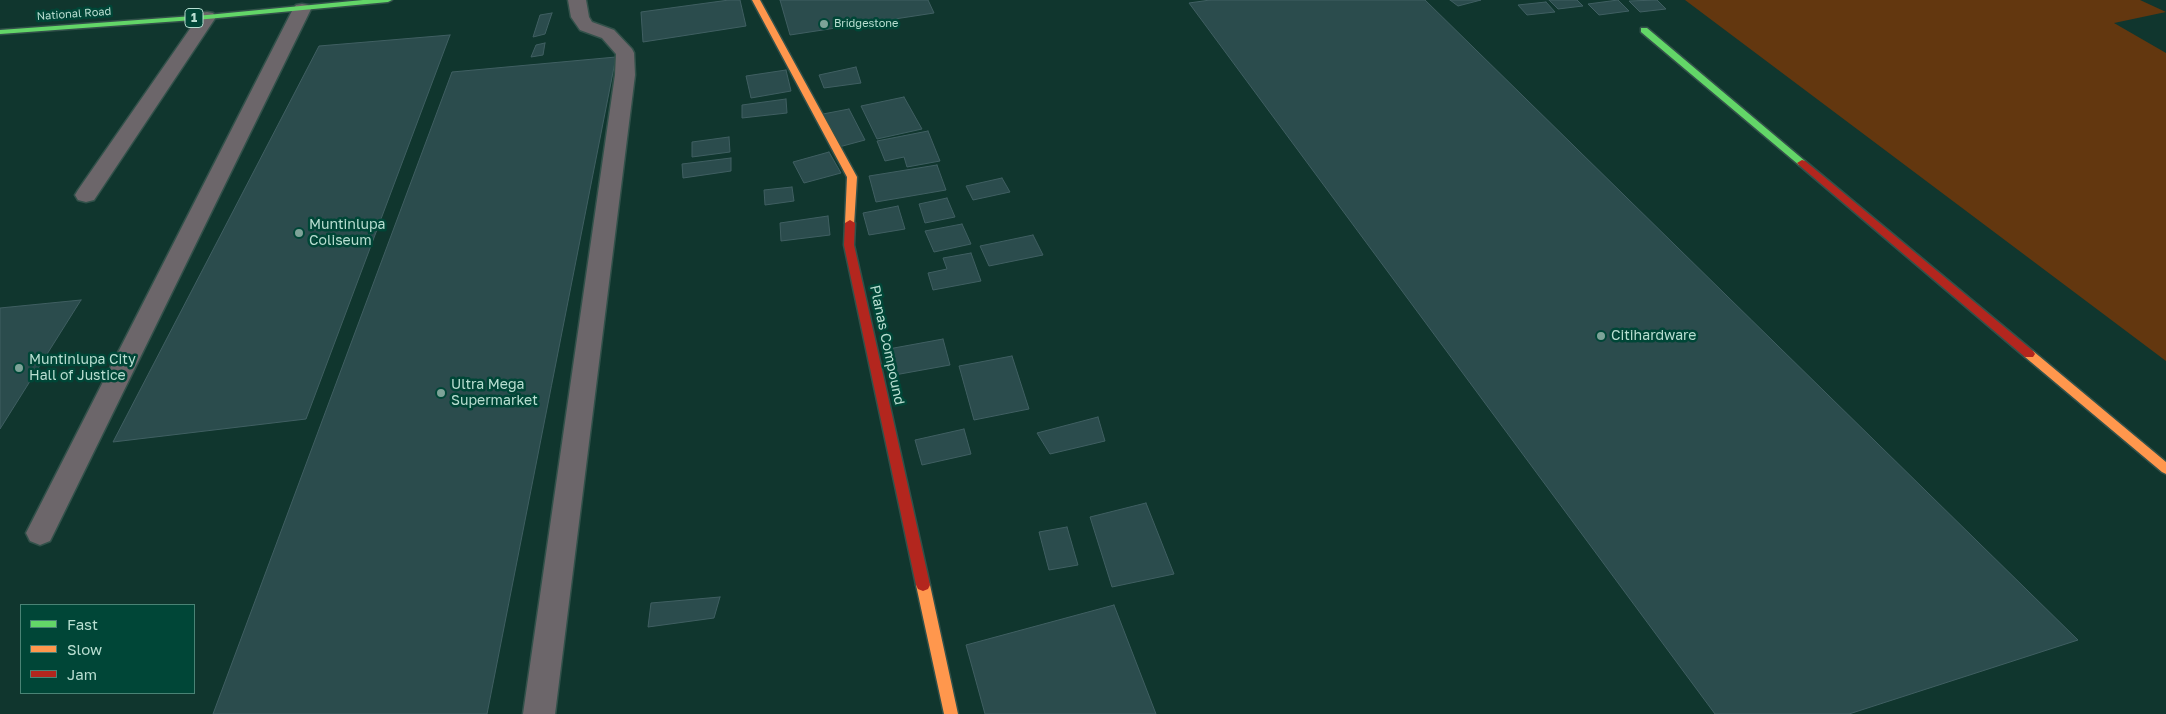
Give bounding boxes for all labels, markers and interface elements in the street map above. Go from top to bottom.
street label: National Road [36,5,112,23]
road number: 1 [185,8,203,28]
place label: Bridgestone [834,17,898,31]
marker: Bridgestone [818,18,830,30]
place label: Muntinlupa Coliseum [309,217,385,250]
marker: Muntinlupa Coliseum [293,227,305,239]
street label: Planas Compound [866,284,908,406]
place label: Citihardware [1611,328,1696,344]
marker: Citihardware [1595,330,1607,342]
place label: Muntinlupa City Hall of Justice [29,352,136,384]
marker: Muntinlupa City Hall of Justice [13,362,25,374]
place label: Ultra Mega Supermarket [451,377,538,410]
marker: Ultra Mega Supermarket [435,387,447,399]
legend [20,604,195,694]
text: Fast [67,615,98,633]
text: Slow [67,640,102,658]
text: Jam [67,665,97,683]

